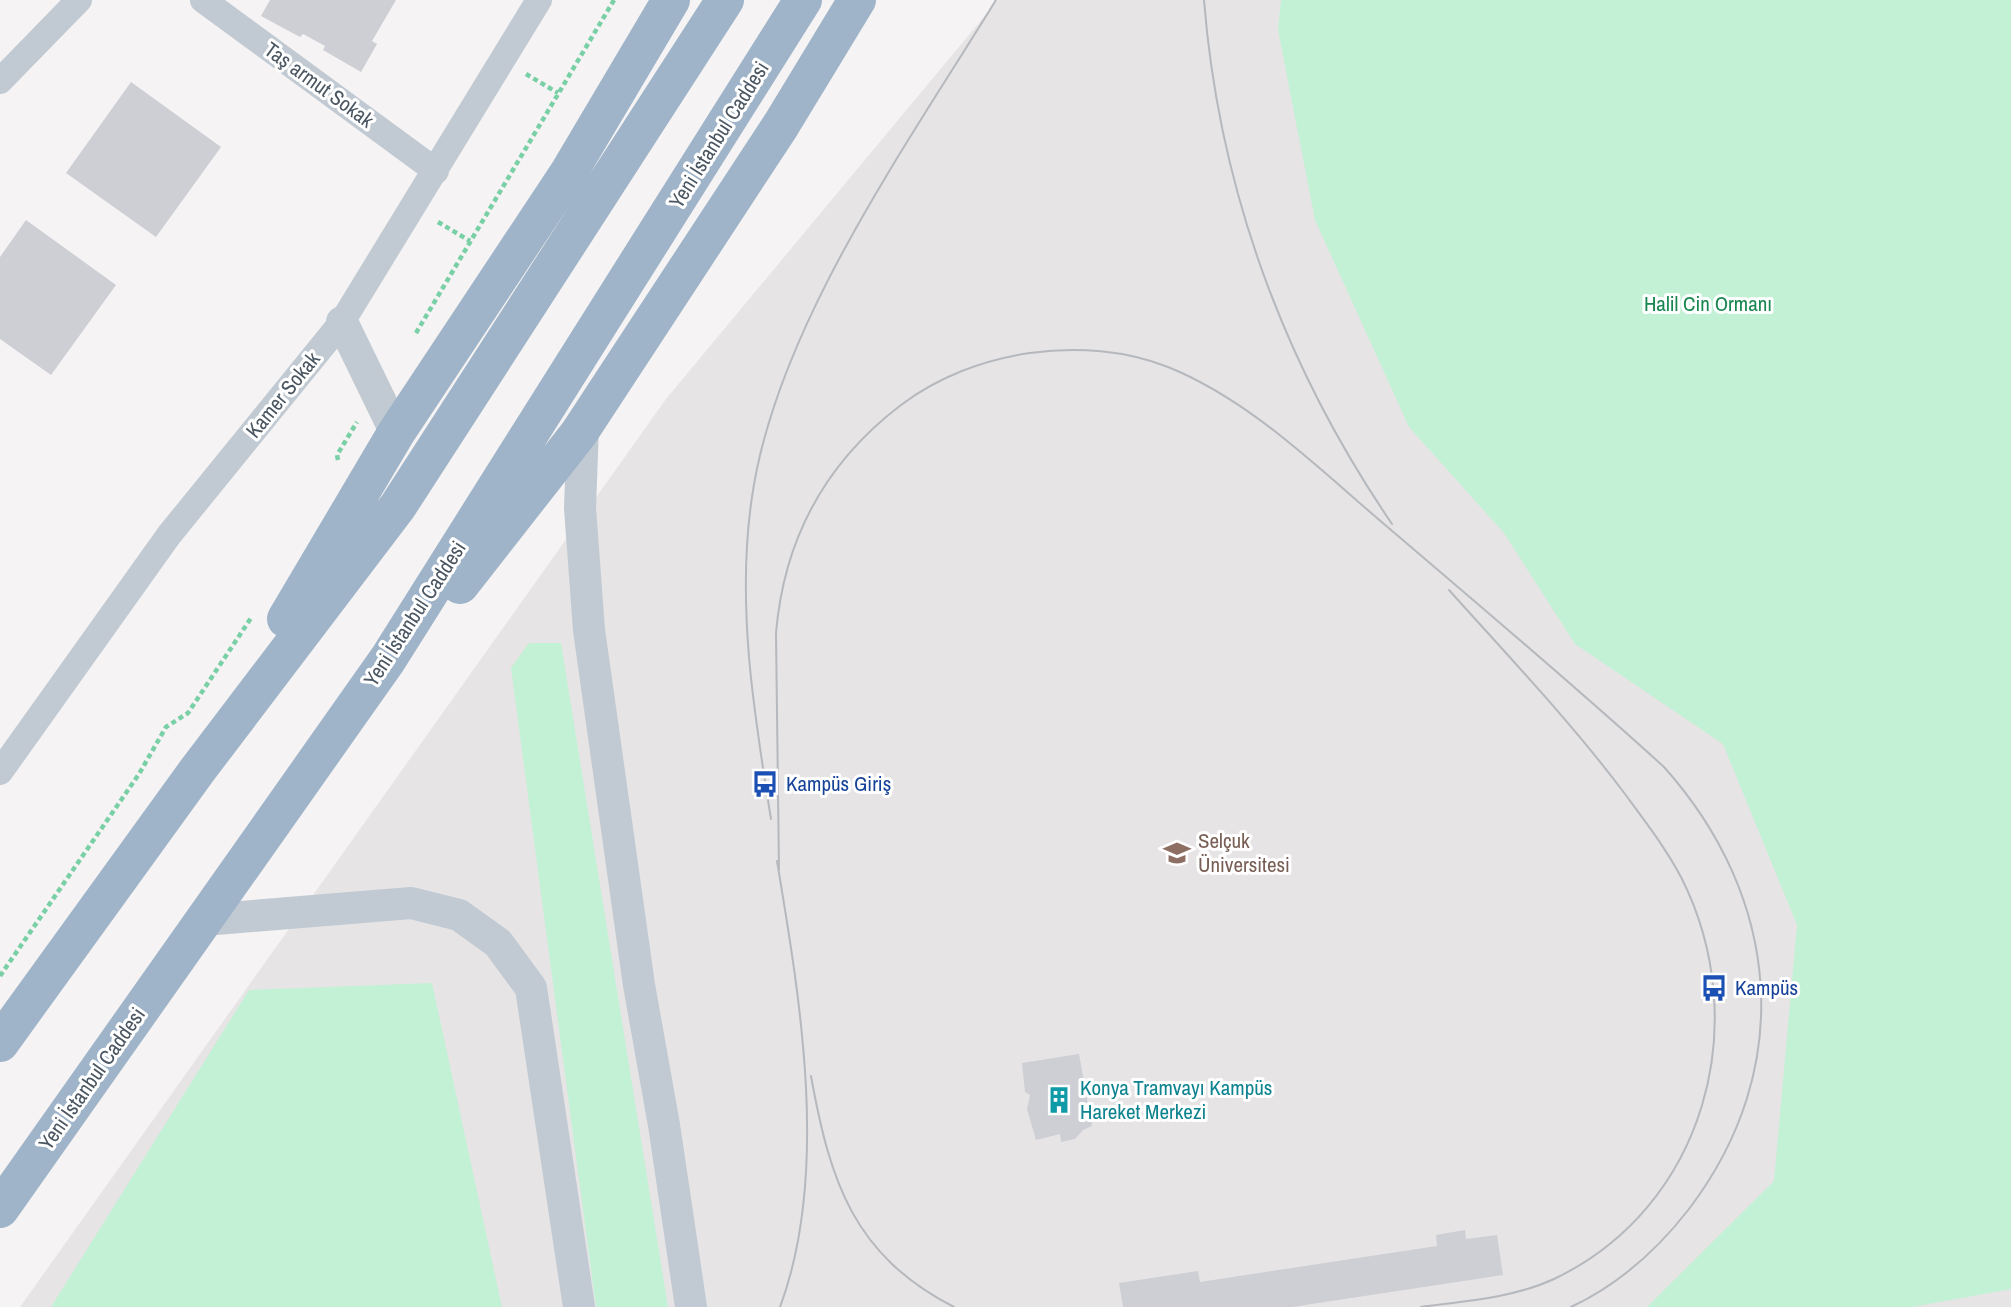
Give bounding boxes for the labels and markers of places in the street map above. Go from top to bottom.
bus stop icon: Kampüs Giriş [750,769,780,799]
place label: Kampüs Giriş [786,769,891,798]
place label: Selçuk Üniversitesi [1198,826,1290,879]
school or university icon: Selçuk Üniversitesi [1162,838,1192,868]
bus stop icon: Kampüs [1699,973,1729,1003]
place label: Kampüs [1735,973,1798,1002]
place label: Konya Tramvayı Kampüs Hareket Merkezi [1080,1073,1272,1126]
building icon: Konya Tramvayı Kampüs Hareket Merkezi [1044,1085,1074,1115]

